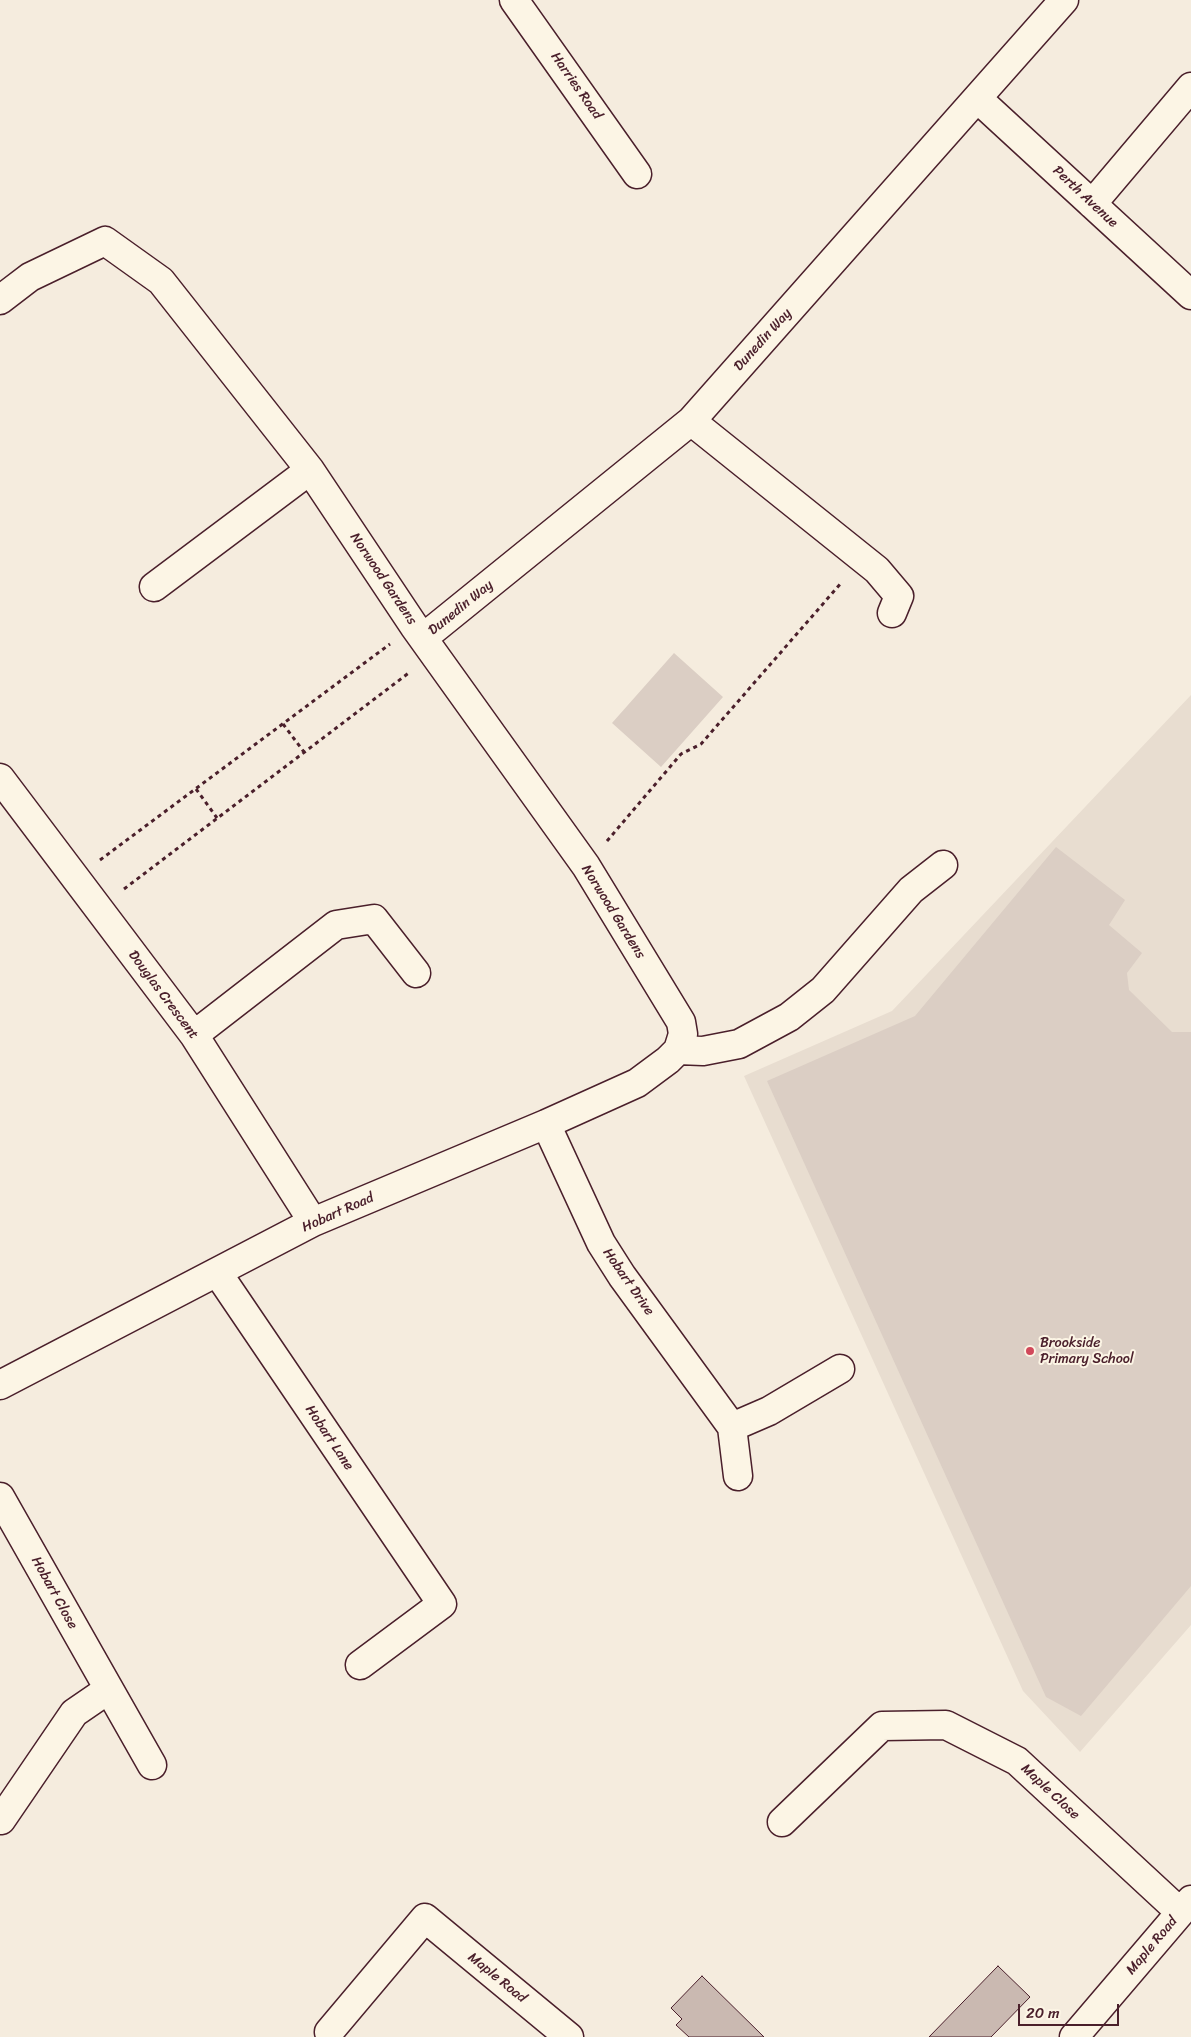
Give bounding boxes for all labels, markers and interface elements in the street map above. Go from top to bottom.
street label: Harries Road [547,49,605,123]
street label: Perth Avenue [1049,162,1121,232]
street label: Dunedin Way [731,305,795,375]
street label: Norwood Gardens [346,530,420,628]
street label: Dunedin Way [425,577,497,639]
street label: Norwood Gardens [577,862,649,962]
street label: Douglas Crescent [124,947,202,1043]
street label: Hobart Road [300,1190,376,1236]
street label: Hobart Drive [599,1245,657,1319]
place label: Brookside Primary School [1040,1335,1134,1368]
marker: Brookside Primary School [1024,1345,1036,1357]
street label: Hobart Lane [301,1402,357,1474]
street label: Hobart Close [27,1554,81,1632]
street label: Maple Close [1017,1761,1083,1823]
street label: Maple Road [1123,1914,1181,1978]
street label: Maple Road [464,1949,530,2007]
scale bar [1021,1994,1122,2026]
text: 20 m [1026,2000,1060,2026]

